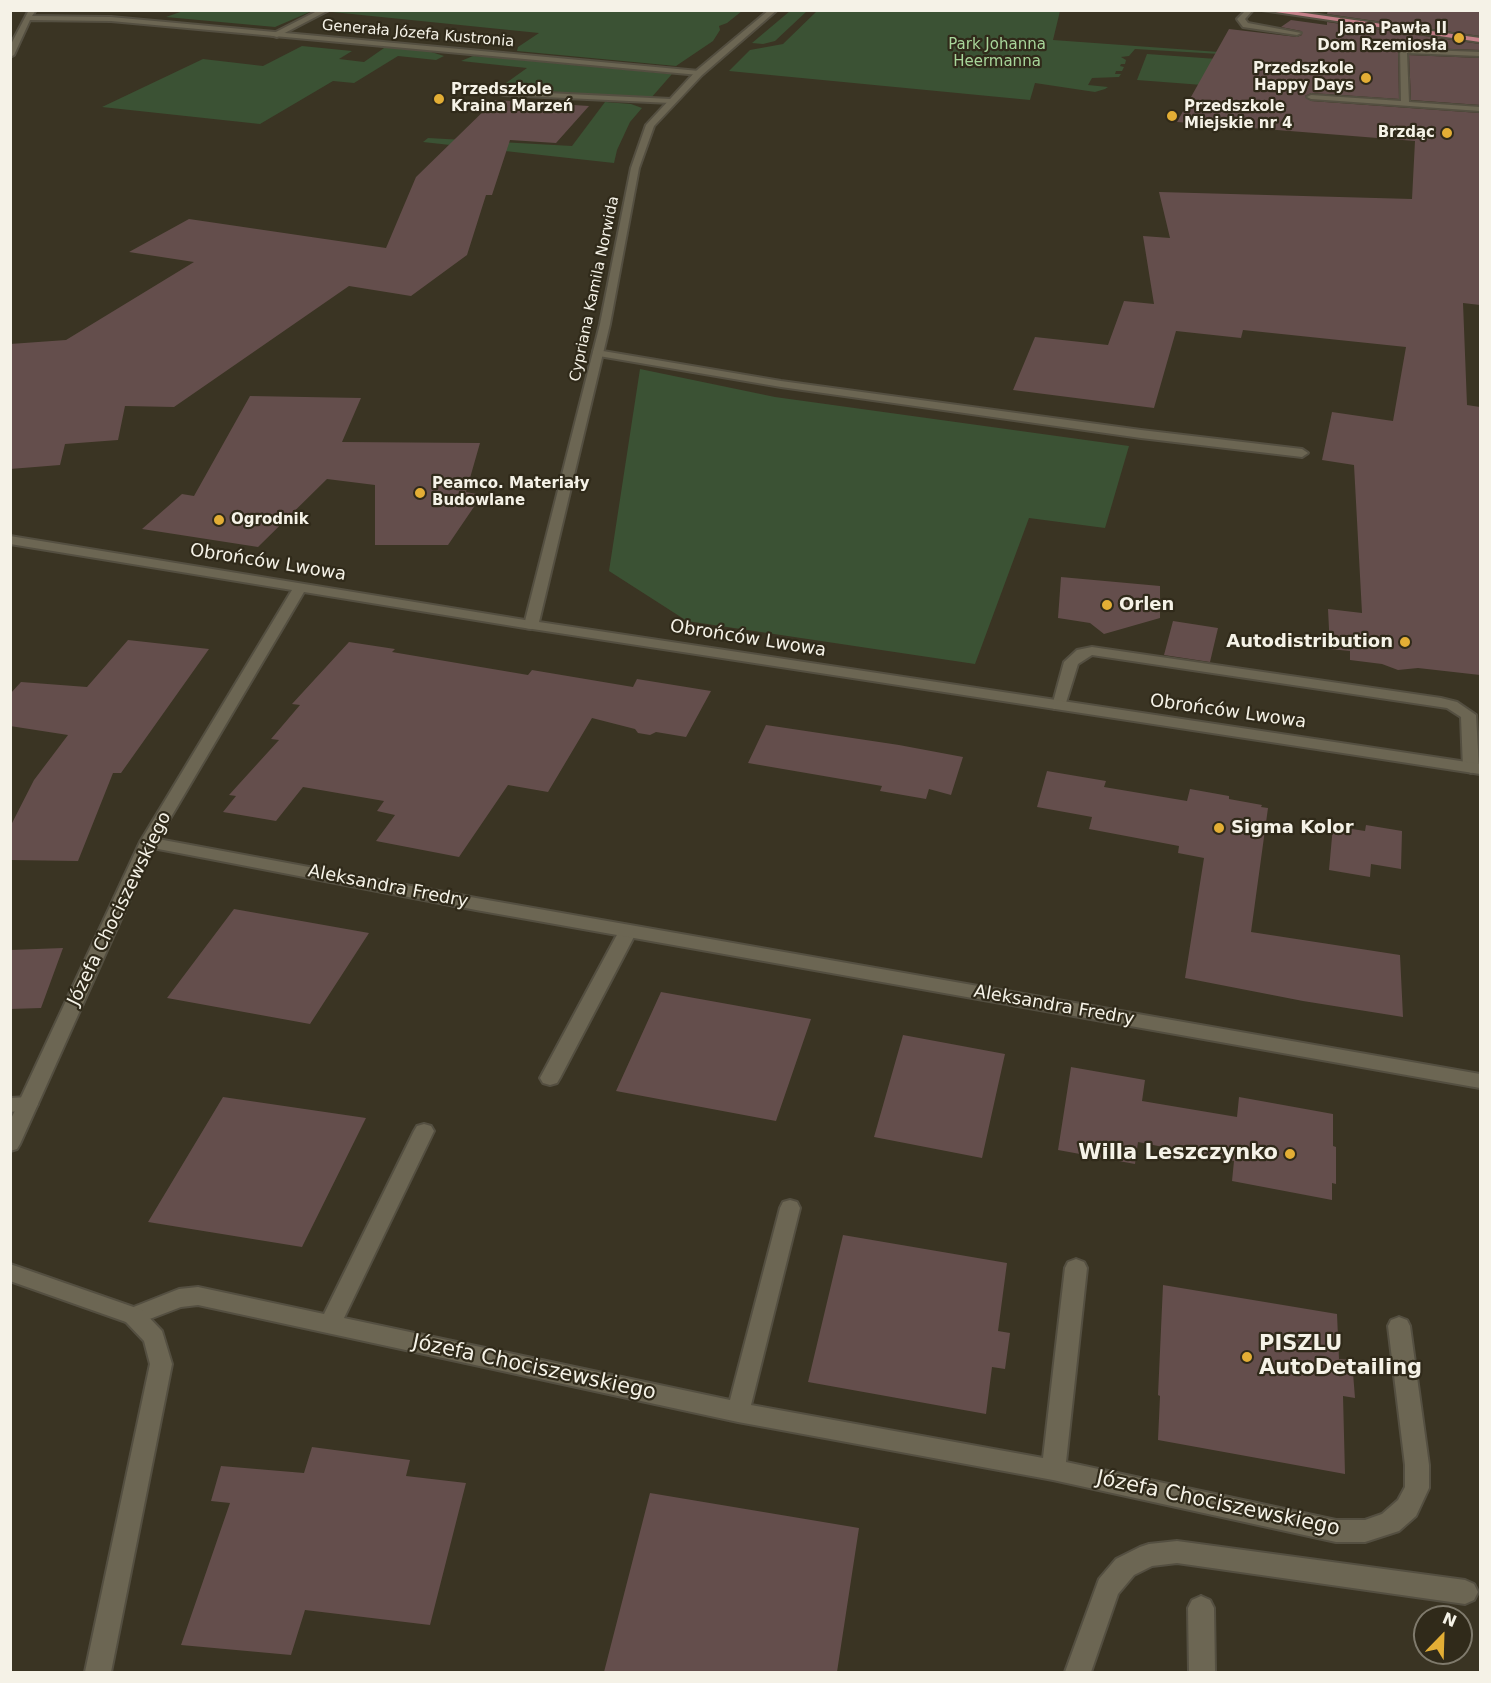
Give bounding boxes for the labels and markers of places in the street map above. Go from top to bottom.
place label: Jana Pawła II Dom Rzemiosła [1317,20,1447,55]
marker: Jana Pawła II Dom Rzemiosła [1452,31,1466,45]
place label: Przedszkole Happy Days [1253,60,1354,95]
marker: Przedszkole Happy Days [1359,71,1373,85]
place label: Przedszkole Kraina Marzeń [451,81,573,116]
marker: Przedszkole Kraina Marzeń [432,92,446,106]
place label: Przedszkole Miejskie nr 4 [1184,98,1293,133]
marker: Przedszkole Miejskie nr 4 [1165,109,1179,123]
place label: Brzdąc [1378,124,1435,142]
marker: Brzdąc [1440,126,1454,140]
place label: Peamco. Materiały Budowlane [432,475,589,510]
marker: Peamco. Materiały Budowlane [413,486,427,500]
place label: Ogrodnik [231,511,309,529]
marker: Ogrodnik [212,513,226,527]
place label: Orlen [1119,594,1174,616]
marker: Orlen [1100,598,1114,612]
place label: Autodistribution [1226,631,1393,653]
marker: Autodistribution [1398,635,1412,649]
place label: Sigma Kolor [1231,817,1354,839]
marker: Sigma Kolor [1212,821,1226,835]
place label: Willa Leszczynko [1078,1141,1278,1167]
marker: Willa Leszczynko [1283,1147,1297,1161]
place label: PISZLU AutoDetailing [1259,1332,1422,1382]
marker: PISZLU AutoDetailing [1240,1350,1254,1364]

